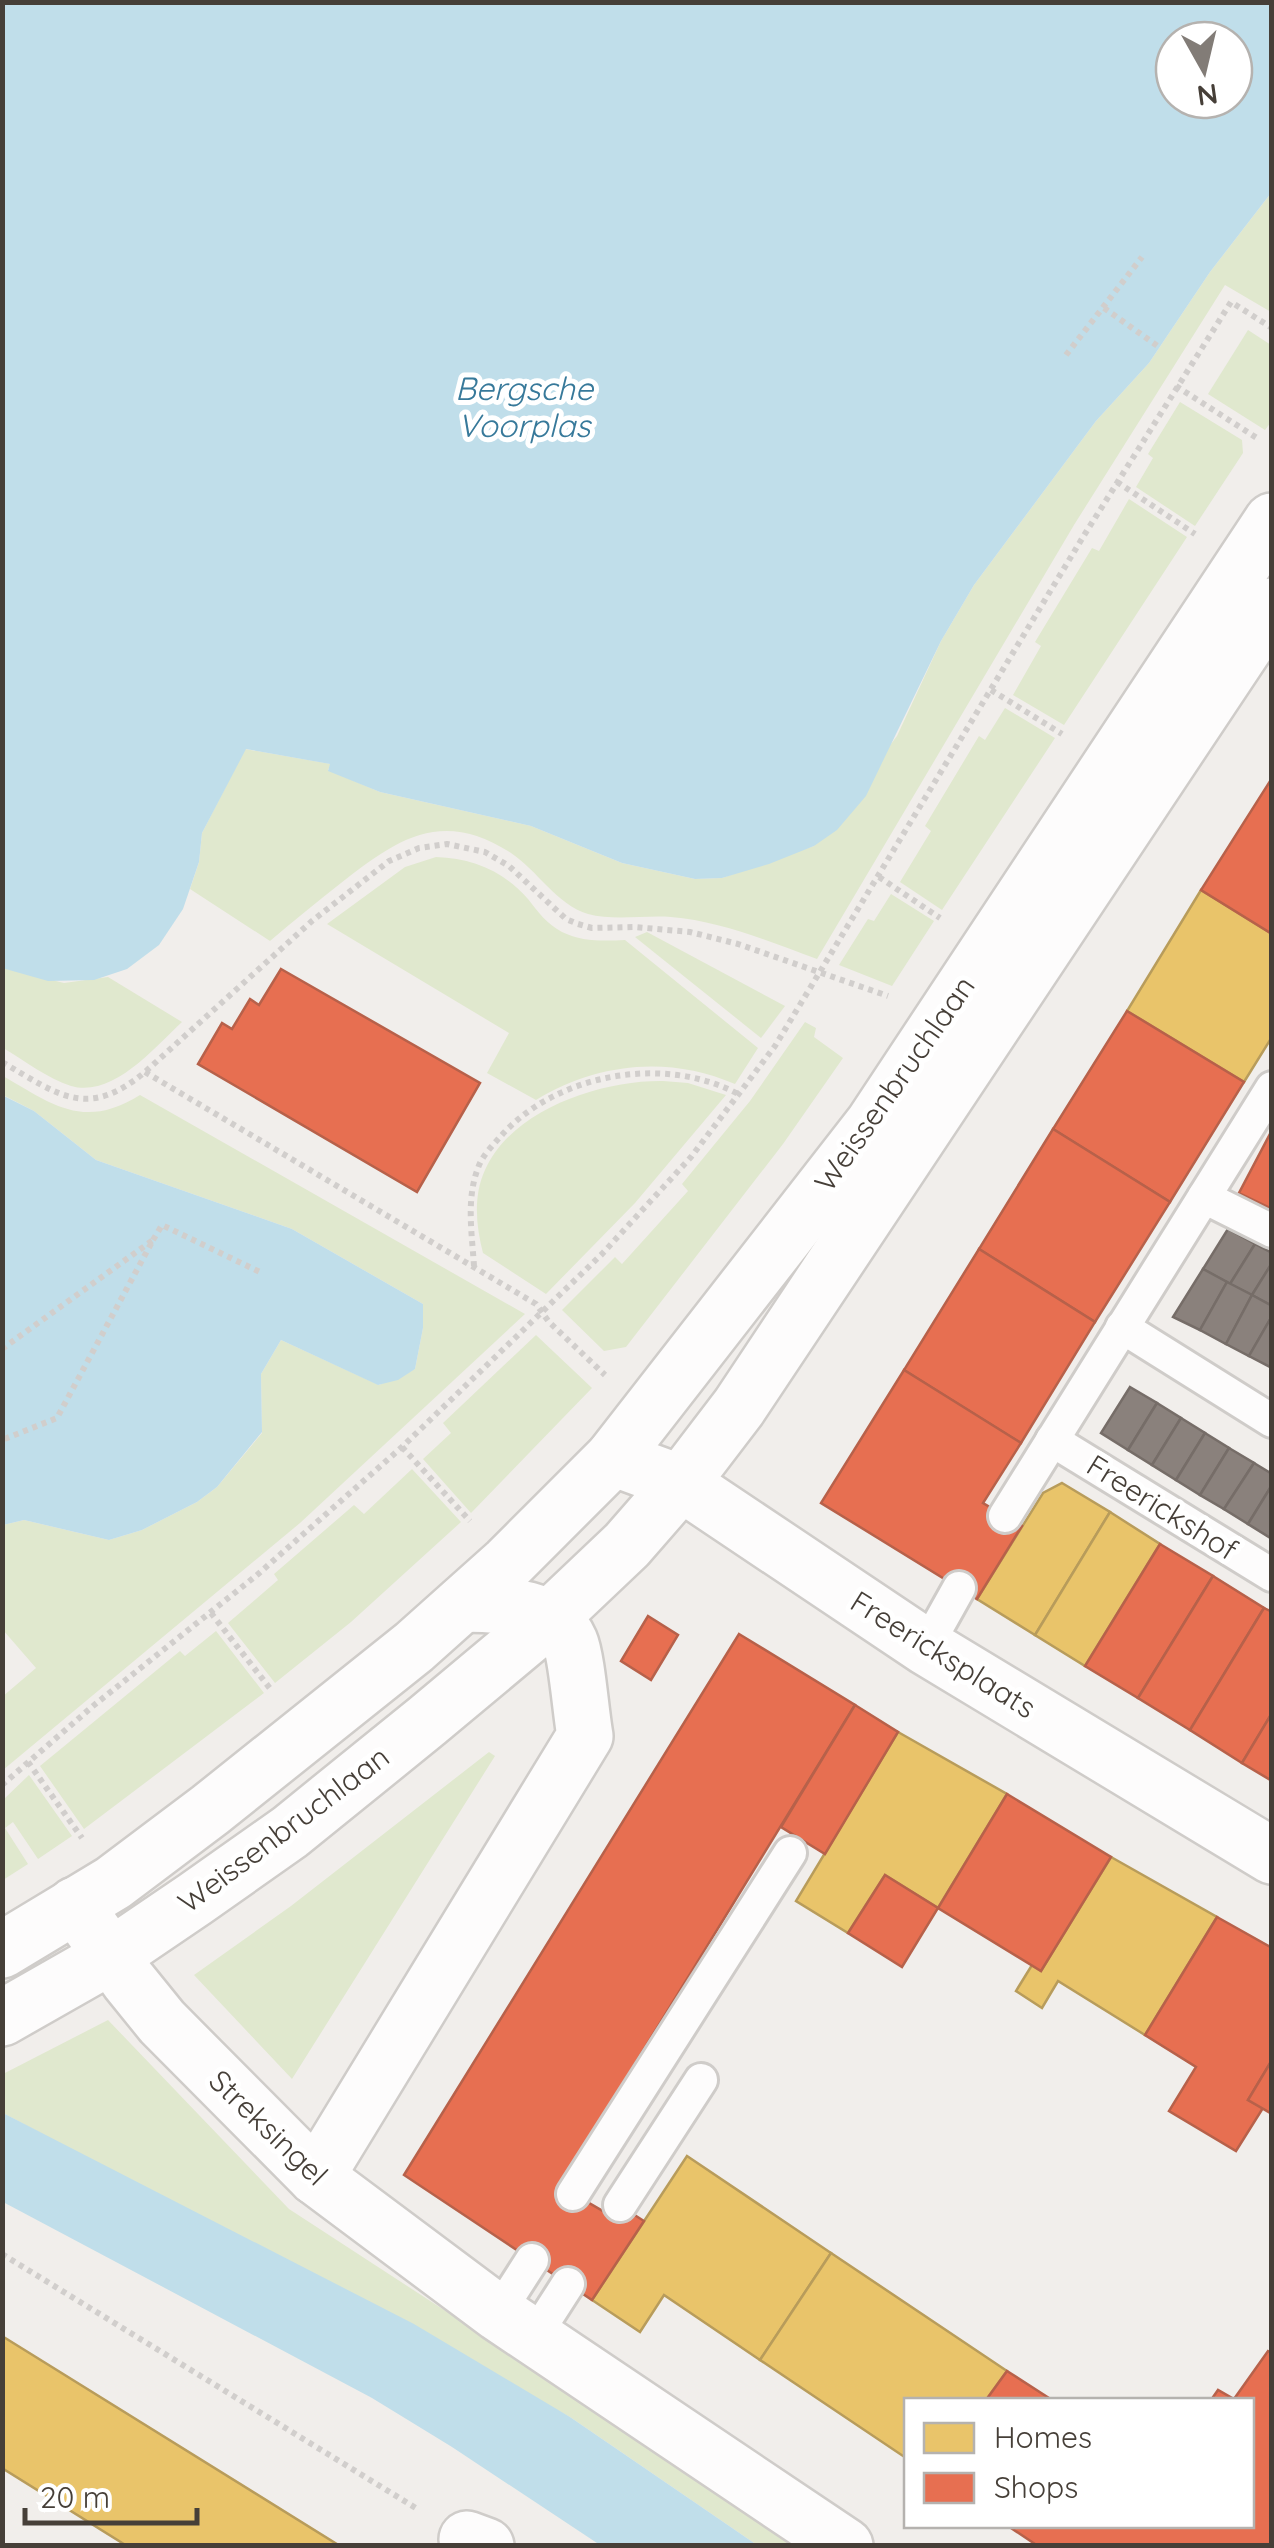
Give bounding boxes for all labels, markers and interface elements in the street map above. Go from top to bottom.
north arrow [1154,20,1254,120]
text: N [1195,76,1220,114]
water label: Bergsche Voorplas [455,368,595,445]
street label: Weissenbruchlaan [806,968,983,1199]
street label: Freerickshof [1080,1446,1245,1569]
street label: Freericksplaats [844,1582,1043,1726]
street label: Weissenbruchlaan [170,1737,397,1921]
street label: Streksingel [201,2061,336,2193]
legend [904,2398,1254,2528]
text: Homes [994,2418,1092,2456]
scale bar [25,2463,198,2525]
text: Shops [994,2468,1078,2506]
text: 20 m [40,2478,110,2516]

